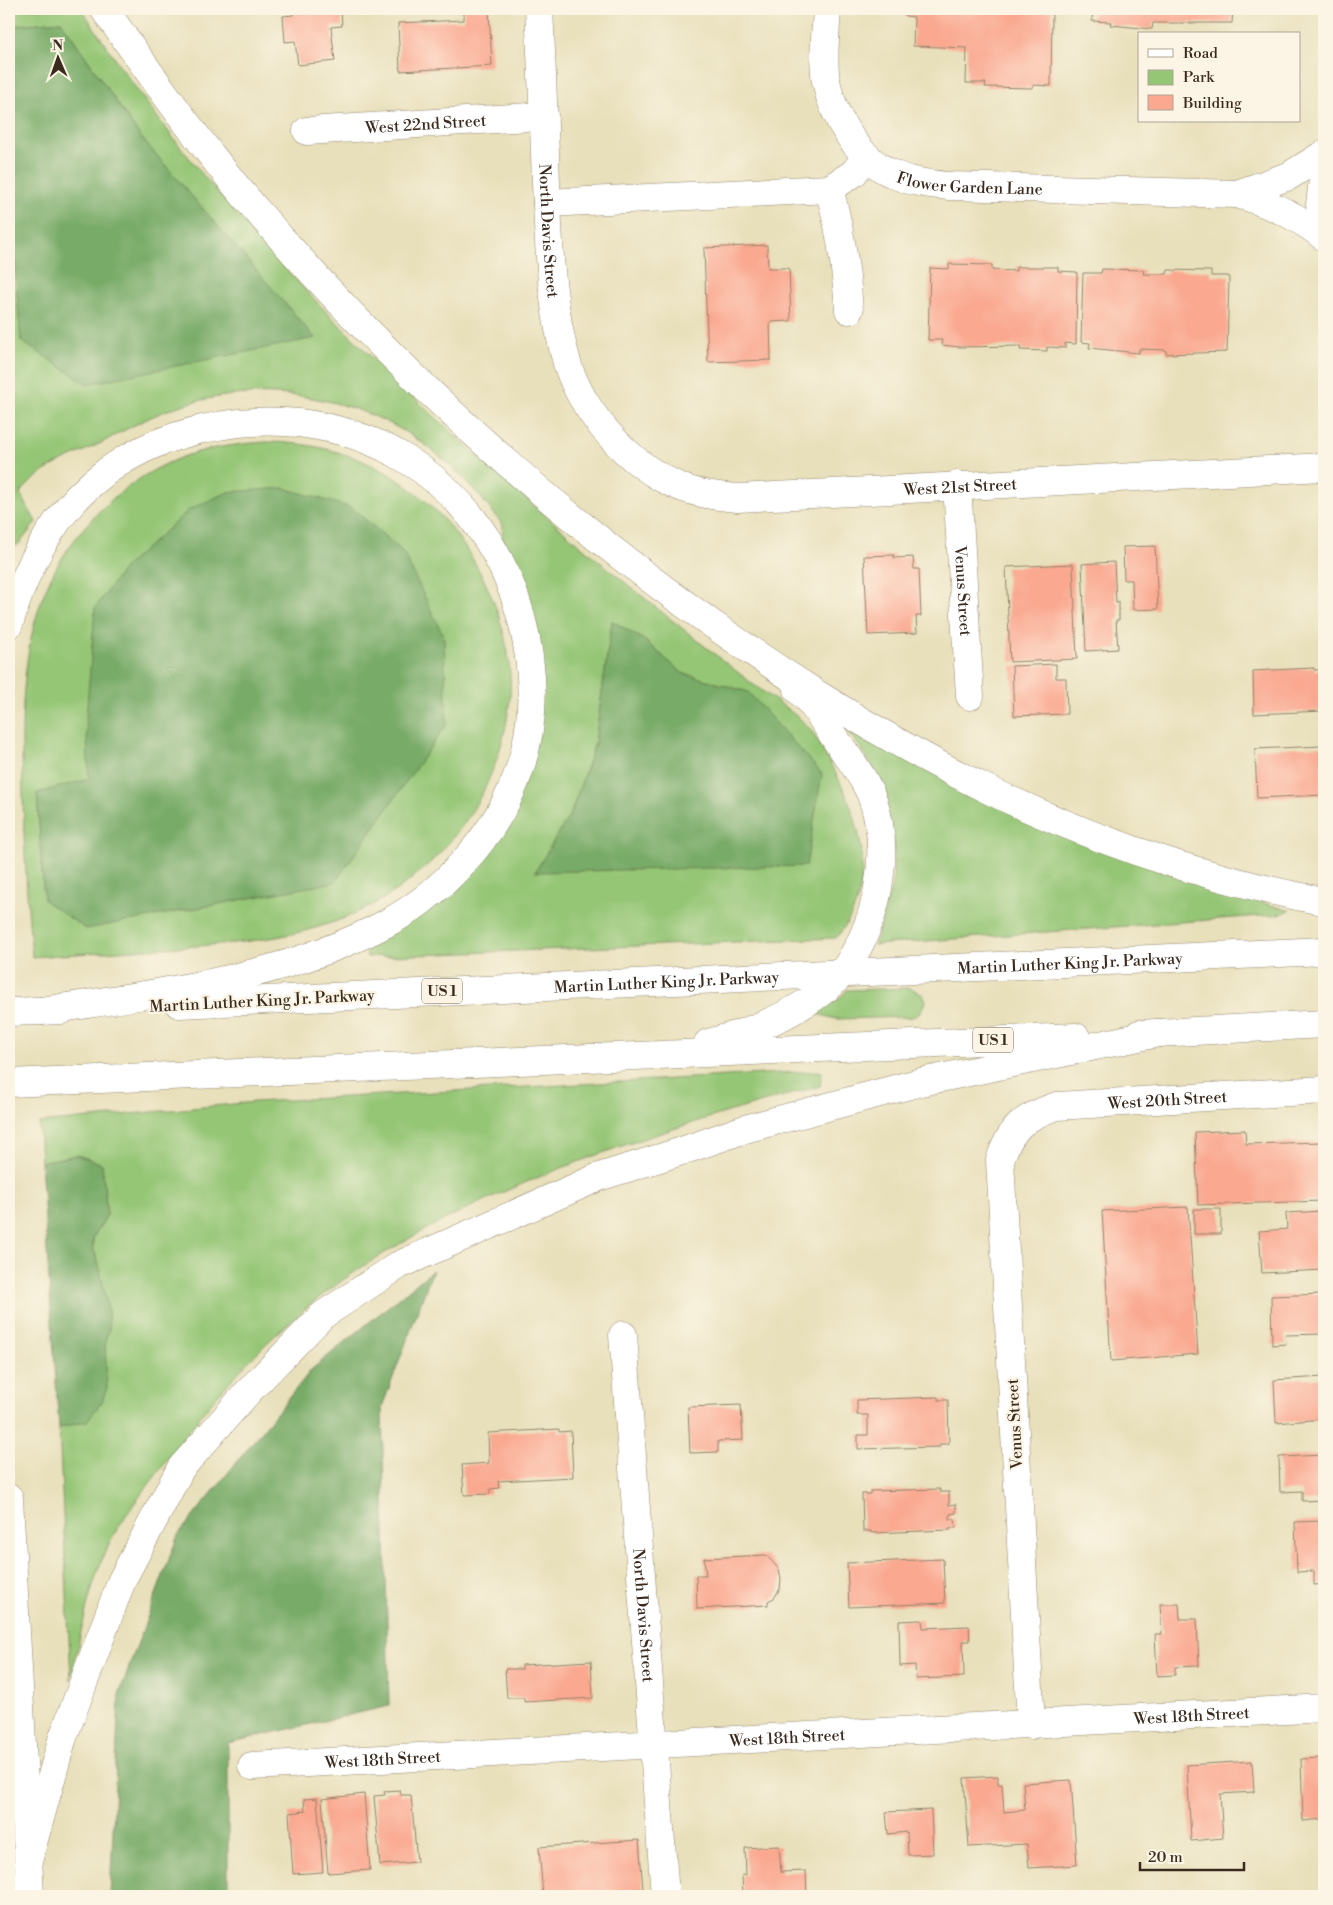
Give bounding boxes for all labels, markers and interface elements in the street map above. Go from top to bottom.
north arrow [32,32,82,82]
legend [1138,32,1300,122]
text: N [52,37,63,55]
text: Road [1183,44,1218,63]
text: Park [1183,68,1215,87]
text: Building [1182,94,1242,113]
street label: West 22nd Street [364,111,487,138]
street label: North Davis Street [534,163,563,299]
street label: Flower Garden Lane [894,168,1043,200]
street label: West 21st Street [902,474,1018,500]
street label: Venus Street [950,544,975,637]
street label: Martin Luther King Jr. Parkway [957,949,1184,979]
street label: Martin Luther King Jr. Parkway [553,967,780,998]
road number: US 1 [422,978,462,1004]
street label: Martin Luther King Jr. Parkway [149,985,375,1017]
road number: US 1 [973,1028,1013,1052]
street label: West 20th Street [1106,1087,1228,1114]
street label: Venus Street [1003,1378,1027,1471]
street label: North Davis Street [628,1548,658,1683]
street label: West 18th Street [1132,1703,1251,1729]
street label: West 18th Street [728,1725,846,1751]
street label: West 18th Street [323,1747,442,1773]
scale bar [1140,1840,1244,1872]
text: 20 m [1148,1848,1183,1867]

